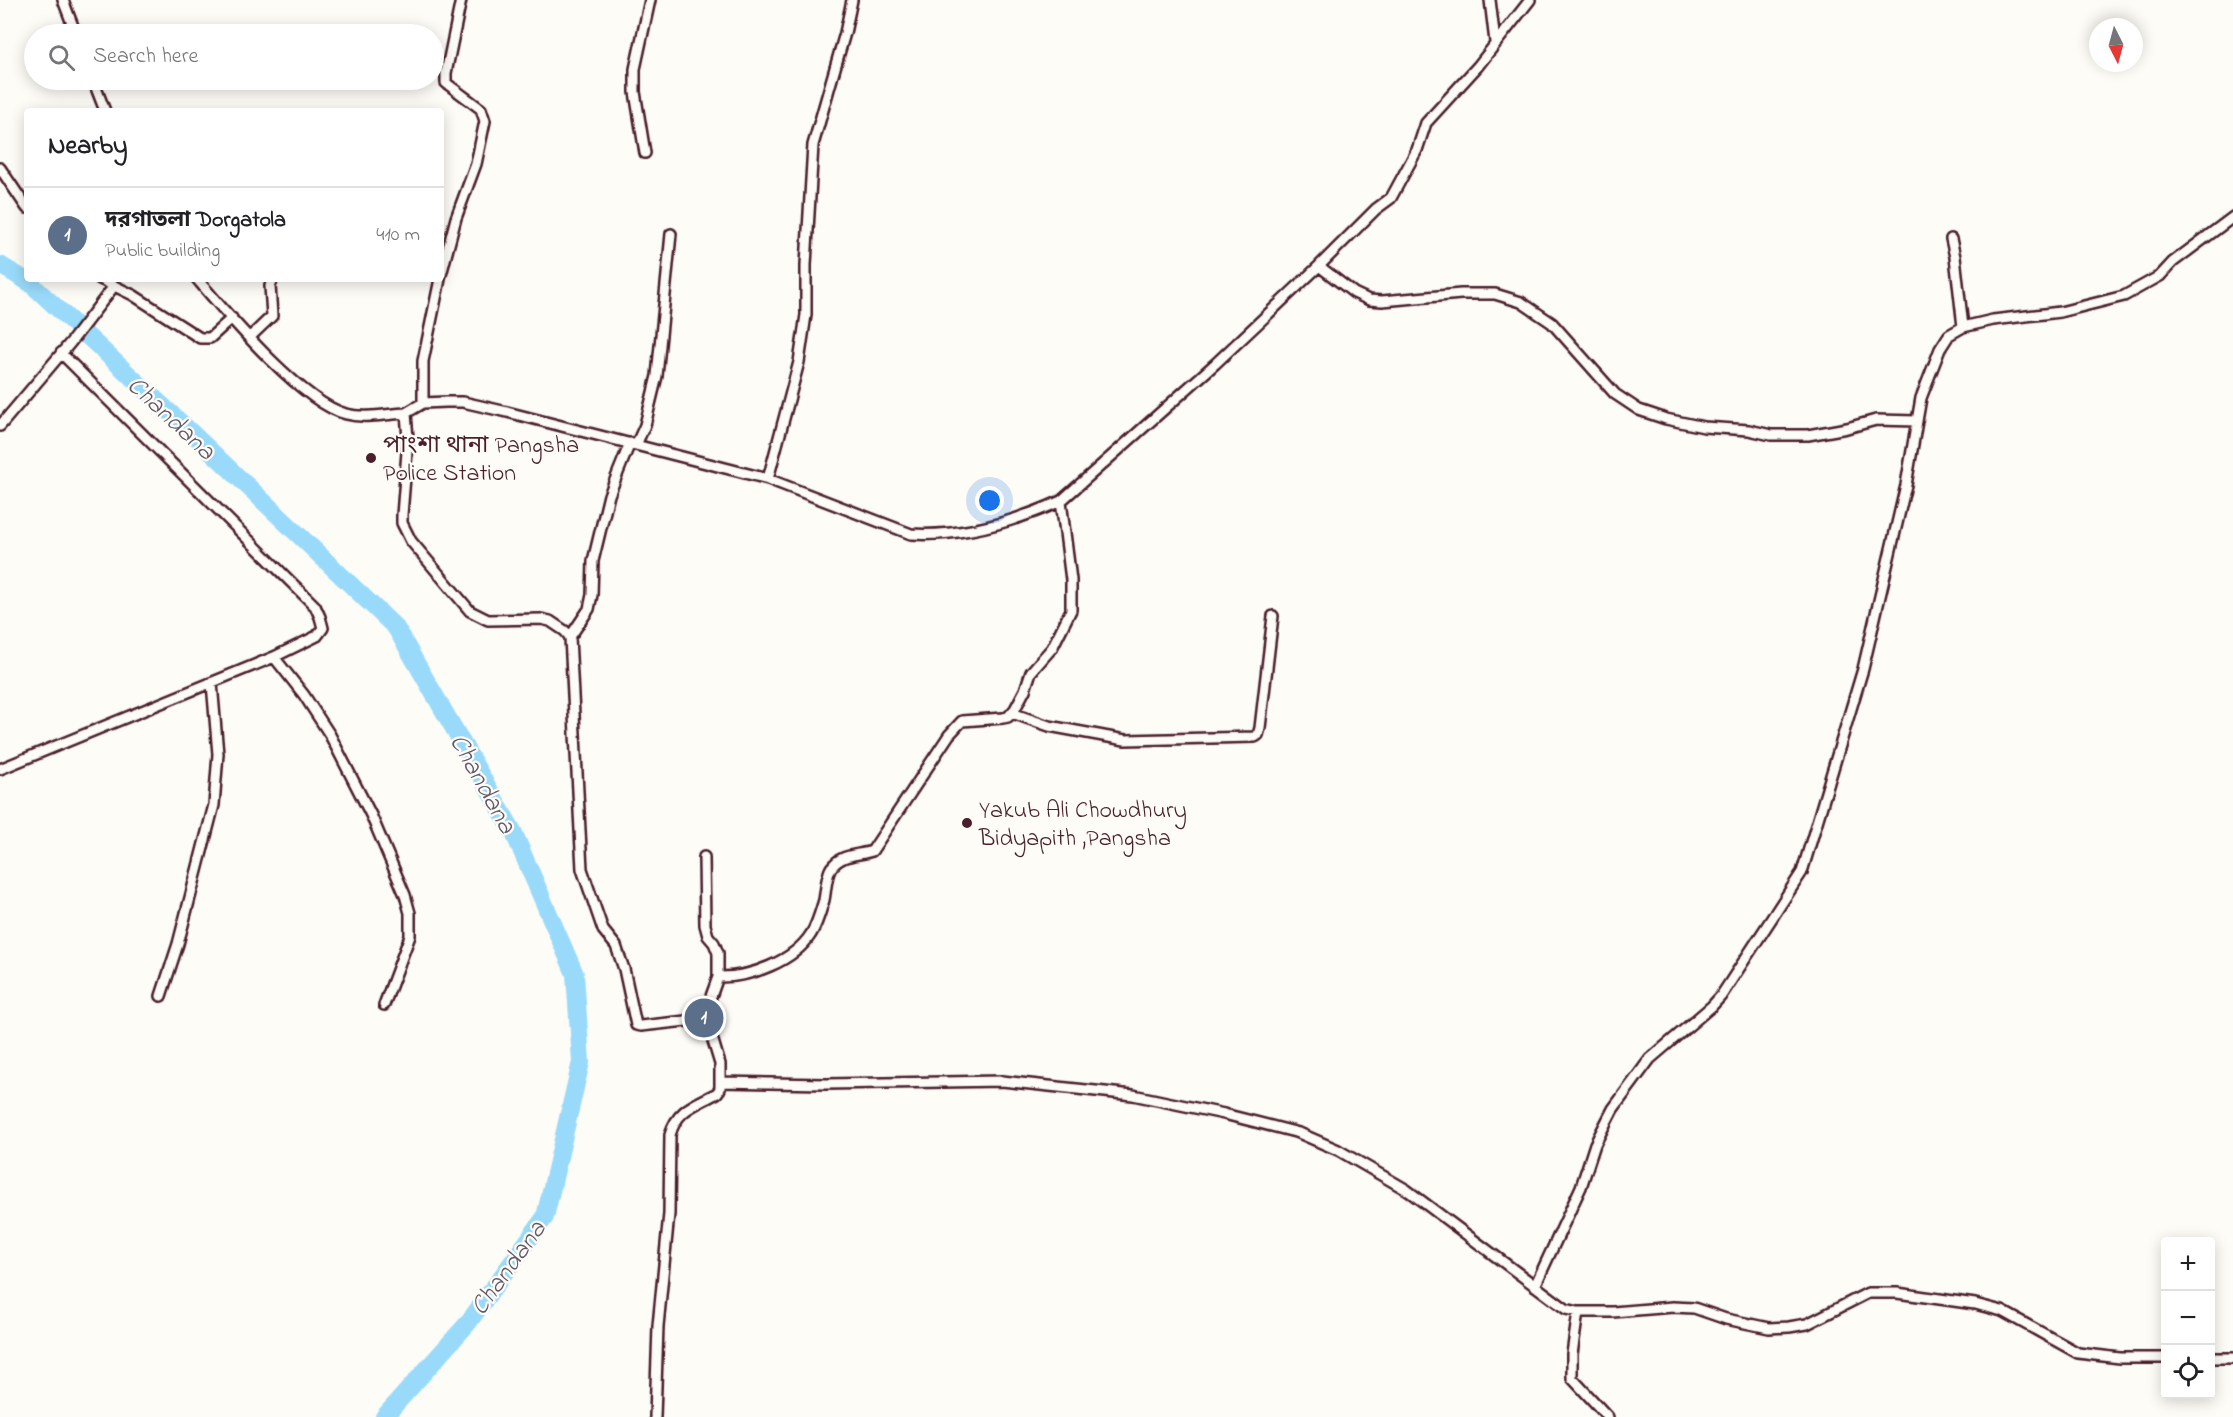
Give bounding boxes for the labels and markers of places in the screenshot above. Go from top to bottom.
place label: পাংশা থানা Pangsha Police Station [383,429,579,492]
marker: পাংশা থানা Pangsha Police Station [364,451,378,465]
place label: Yakub Ali Chowdhury Bidyapith ,Pangsha [978,794,1187,858]
marker: Yakub Ali Chowdhury Bidyapith ,Pangsha [960,816,974,830]
pin: 1 [684,996,724,1040]

